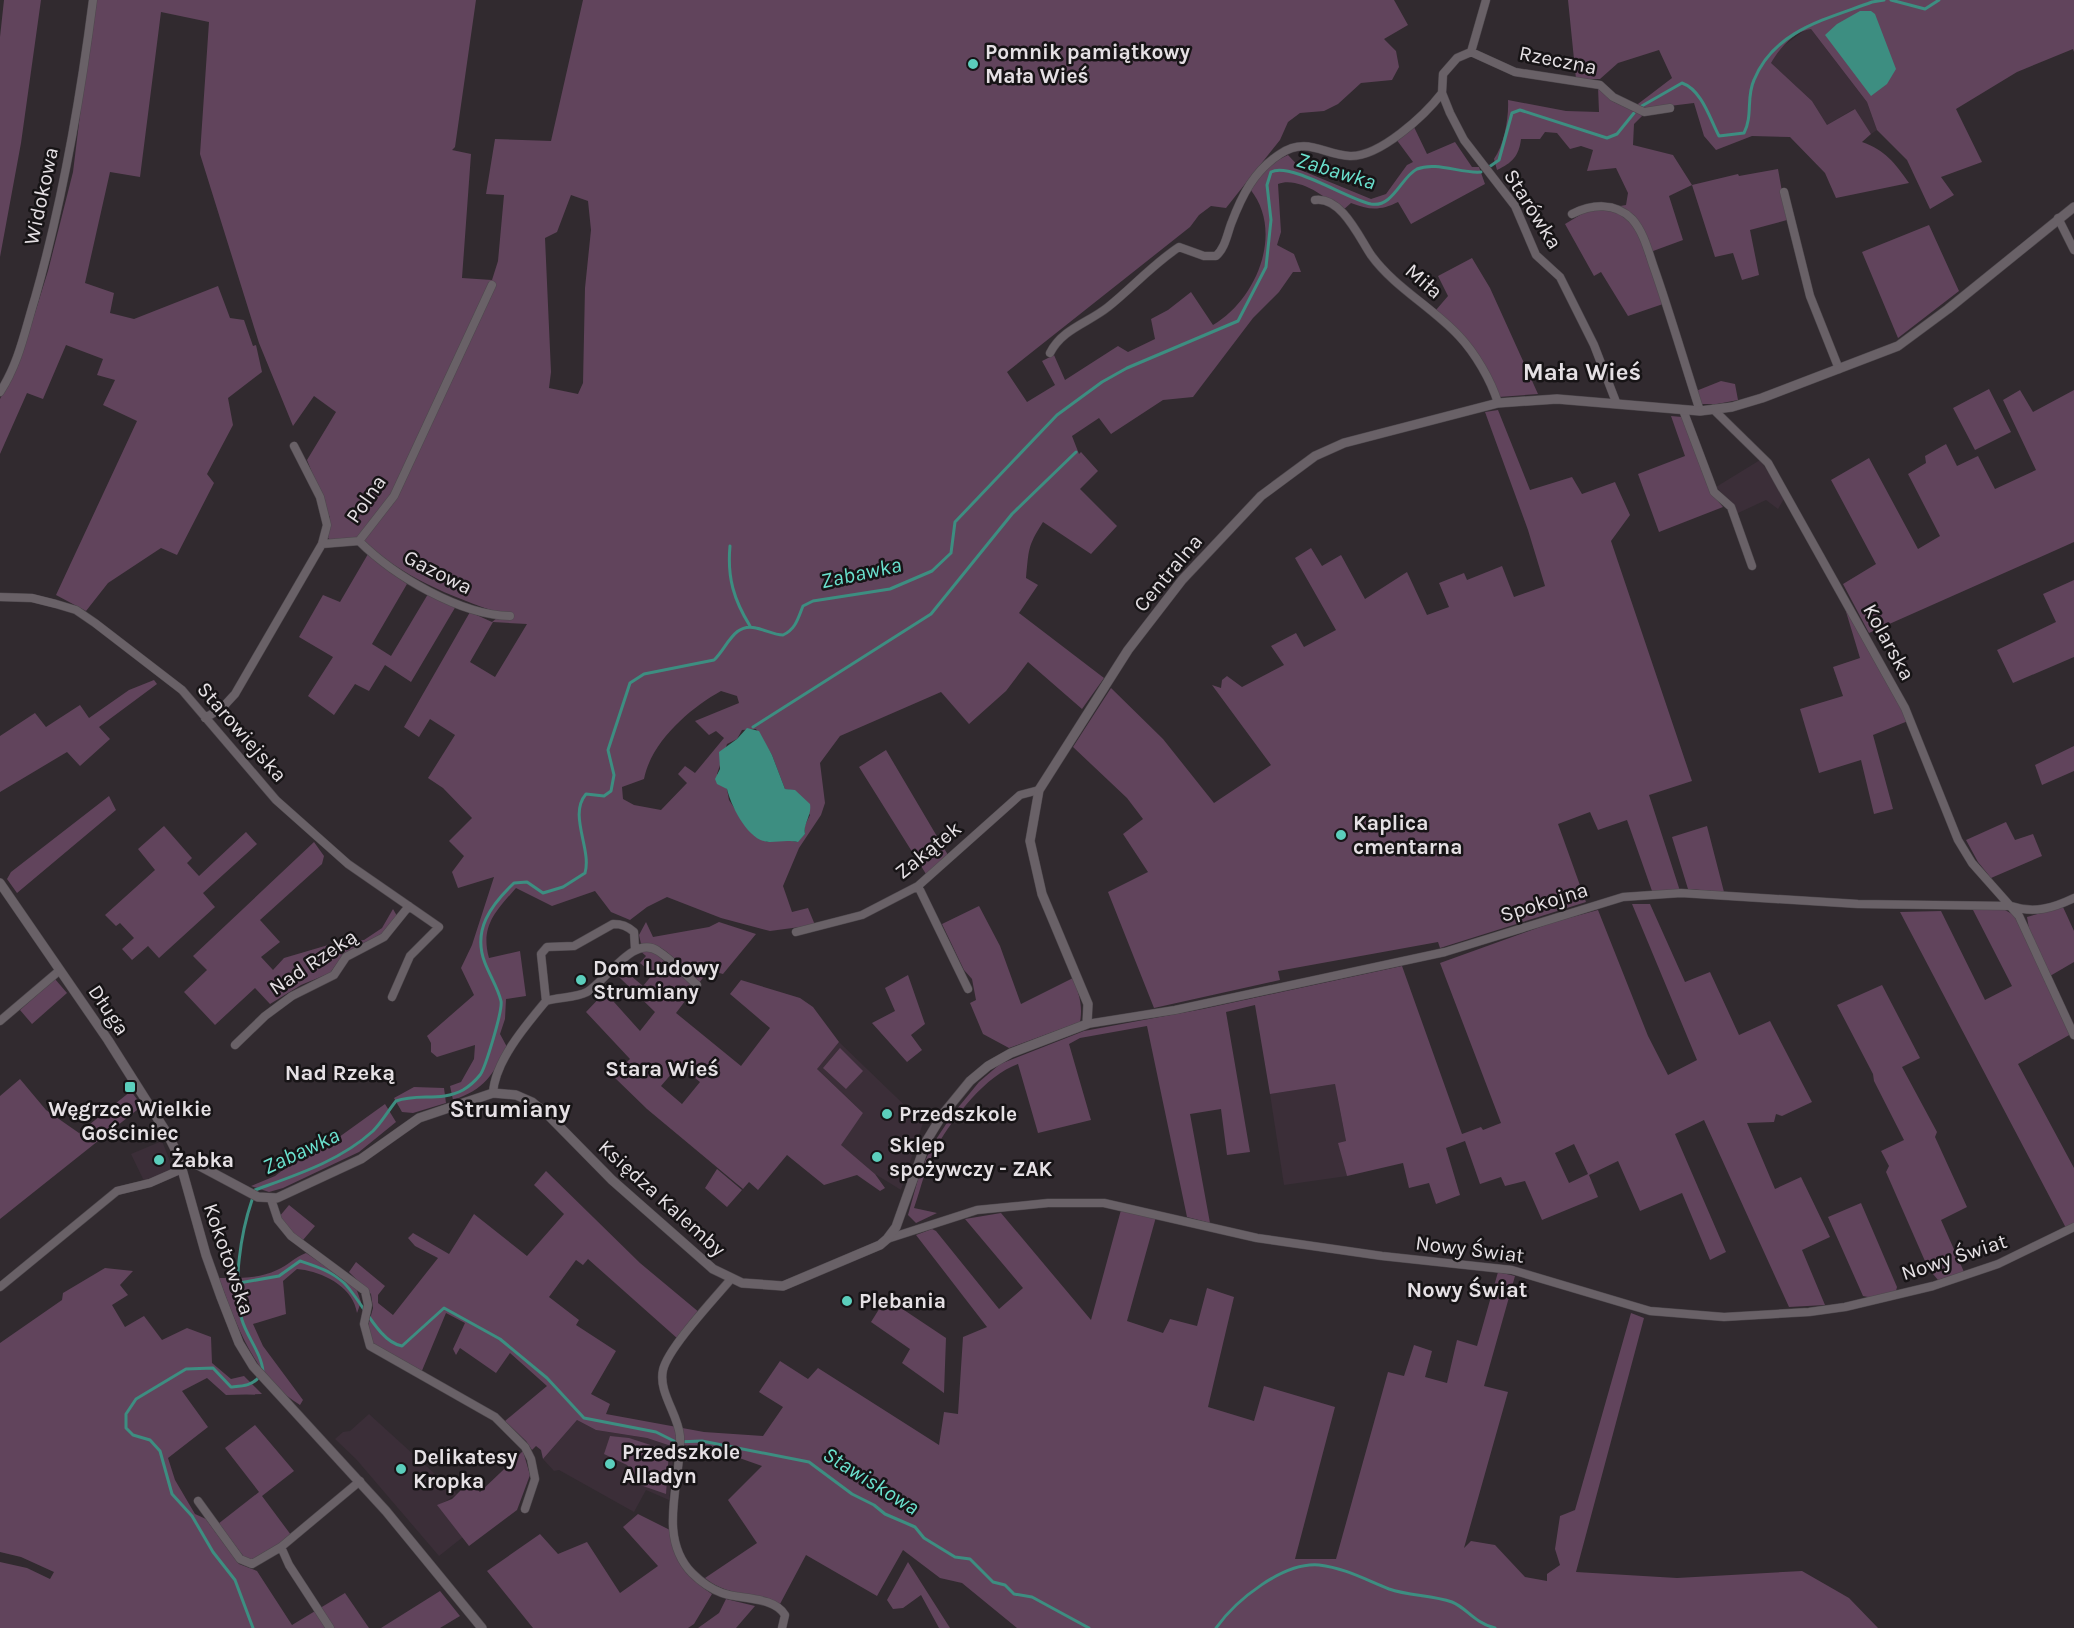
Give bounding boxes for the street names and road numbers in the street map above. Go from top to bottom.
street label: Rzeczna [1517,41,1599,79]
street label: Widokowa [19,145,63,247]
street label: Starówka [1499,165,1567,253]
street label: Miła [1400,258,1448,304]
street label: Polna [341,470,391,528]
street label: Centralna [1129,529,1207,617]
street label: Gazowa [400,545,476,599]
street label: Kolarska [1858,600,1920,684]
street label: Starowiejska [192,677,292,787]
street label: Zakątek [890,816,966,884]
street label: Spokojna [1497,877,1591,927]
street label: Nad Rzeką [265,924,362,1000]
street label: Długa [83,980,135,1040]
street label: Księdza Kalemby [594,1135,731,1261]
street label: Kokotowska [199,1200,259,1318]
street label: Nowy Świat [1898,1229,2010,1285]
street label: Nowy Świat [1414,1230,1526,1268]

